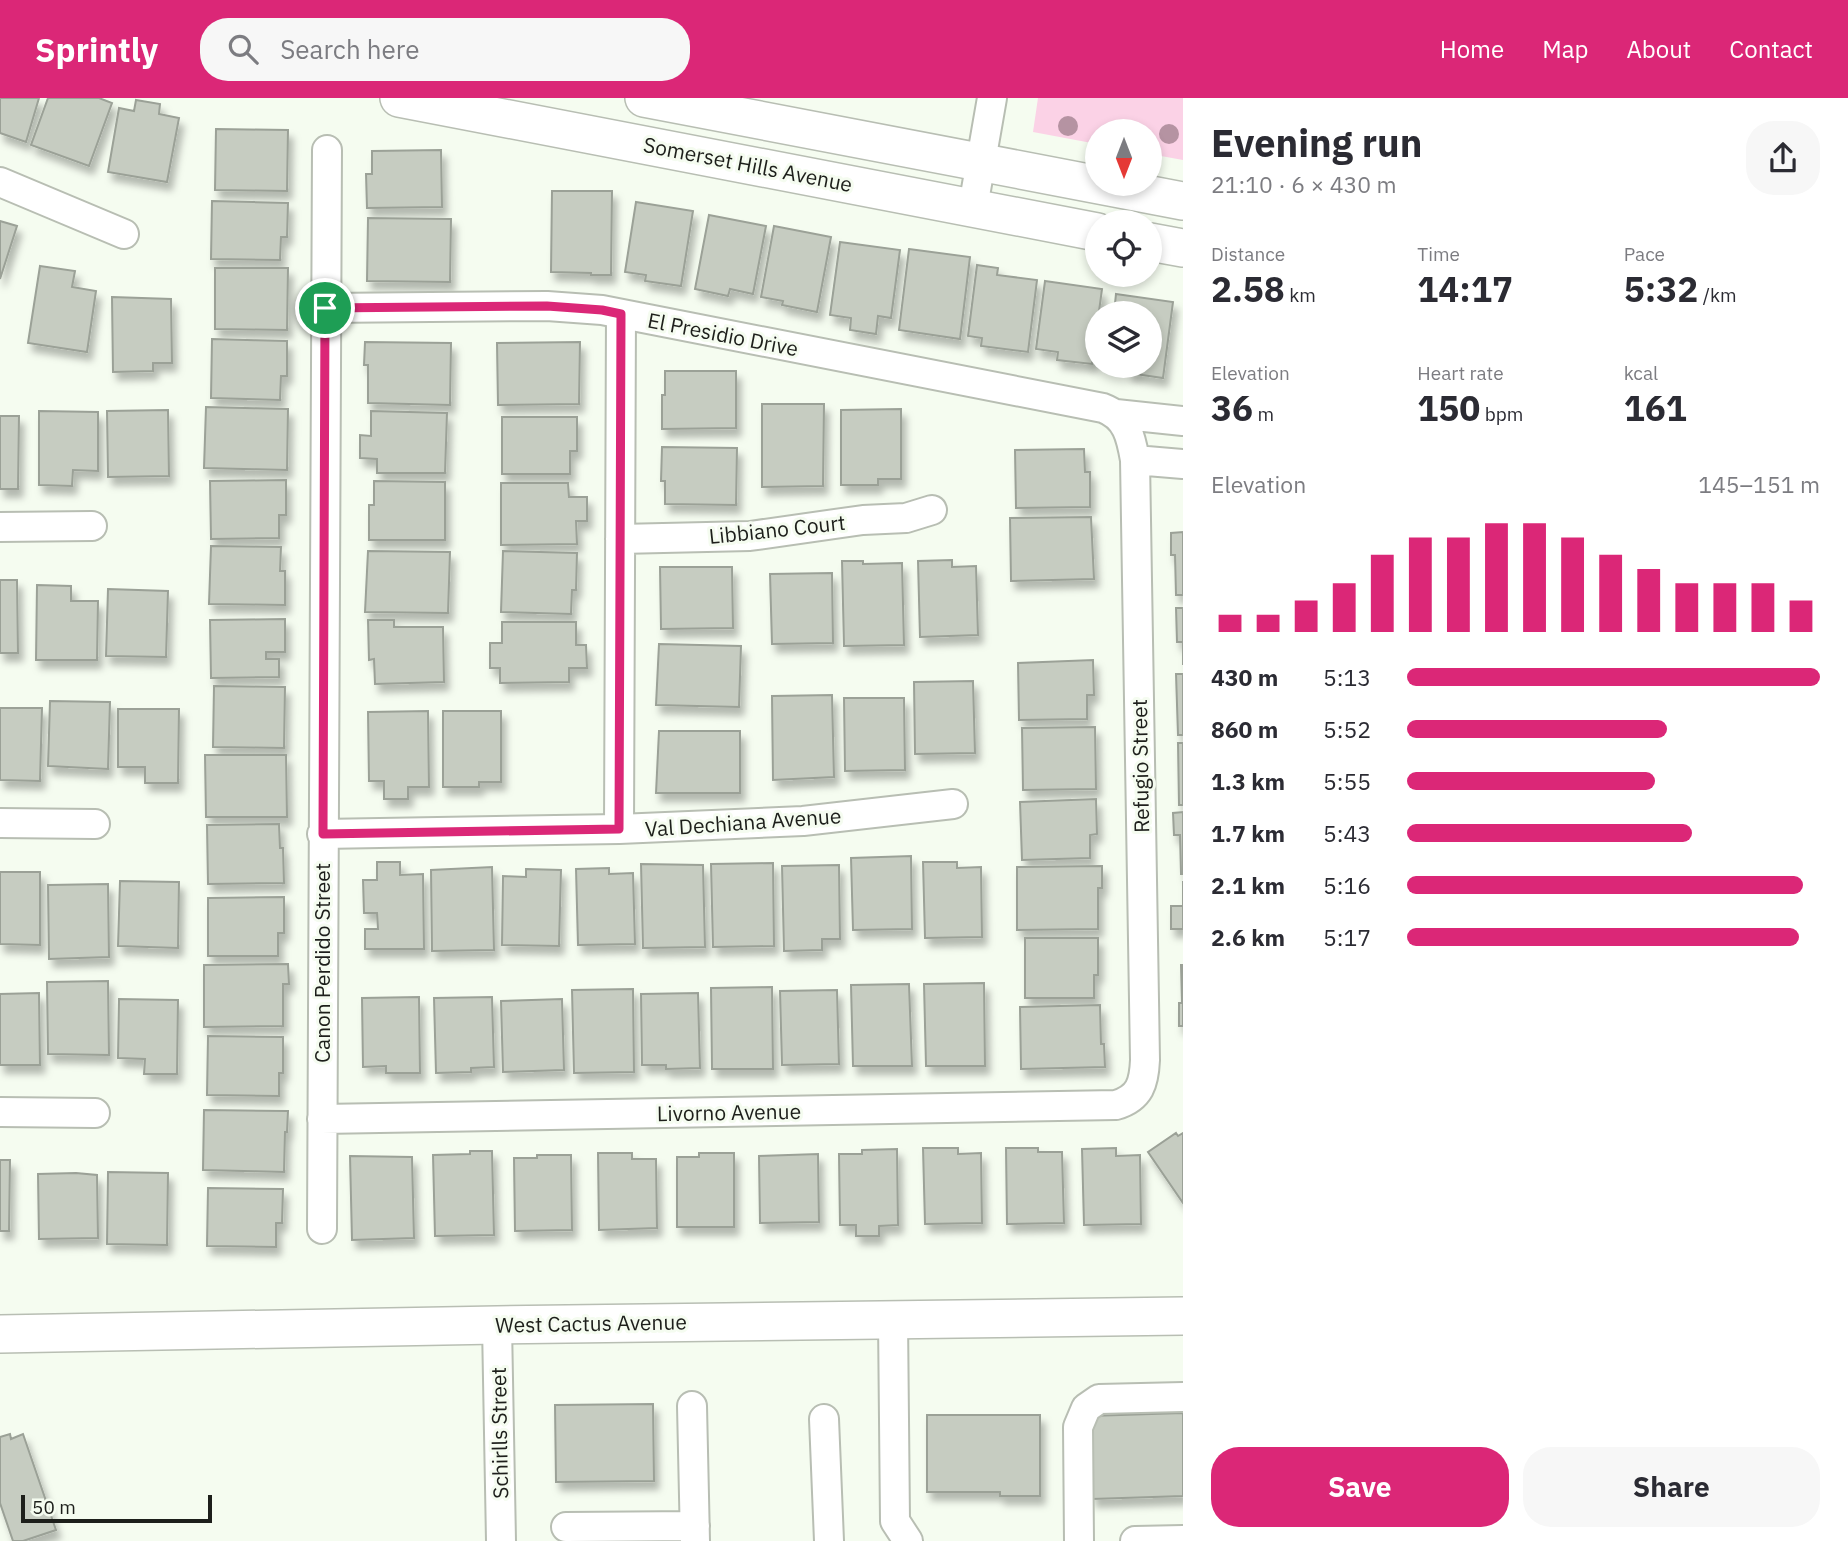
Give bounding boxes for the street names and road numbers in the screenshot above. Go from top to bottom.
street label: Somerset Hills Avenue [641,130,855,198]
street label: El Presidio Drive [645,306,801,362]
street label: Libbiano Court [707,508,847,550]
street label: Refugio Street [1125,699,1155,833]
street label: Val Dechiana Avenue [644,801,842,843]
street label: Canon Perdido Street [308,863,336,1063]
street label: Livorno Avenue [657,1097,801,1127]
street label: West Cactus Avenue [495,1307,687,1339]
street label: Schirlls Street [484,1367,514,1499]

